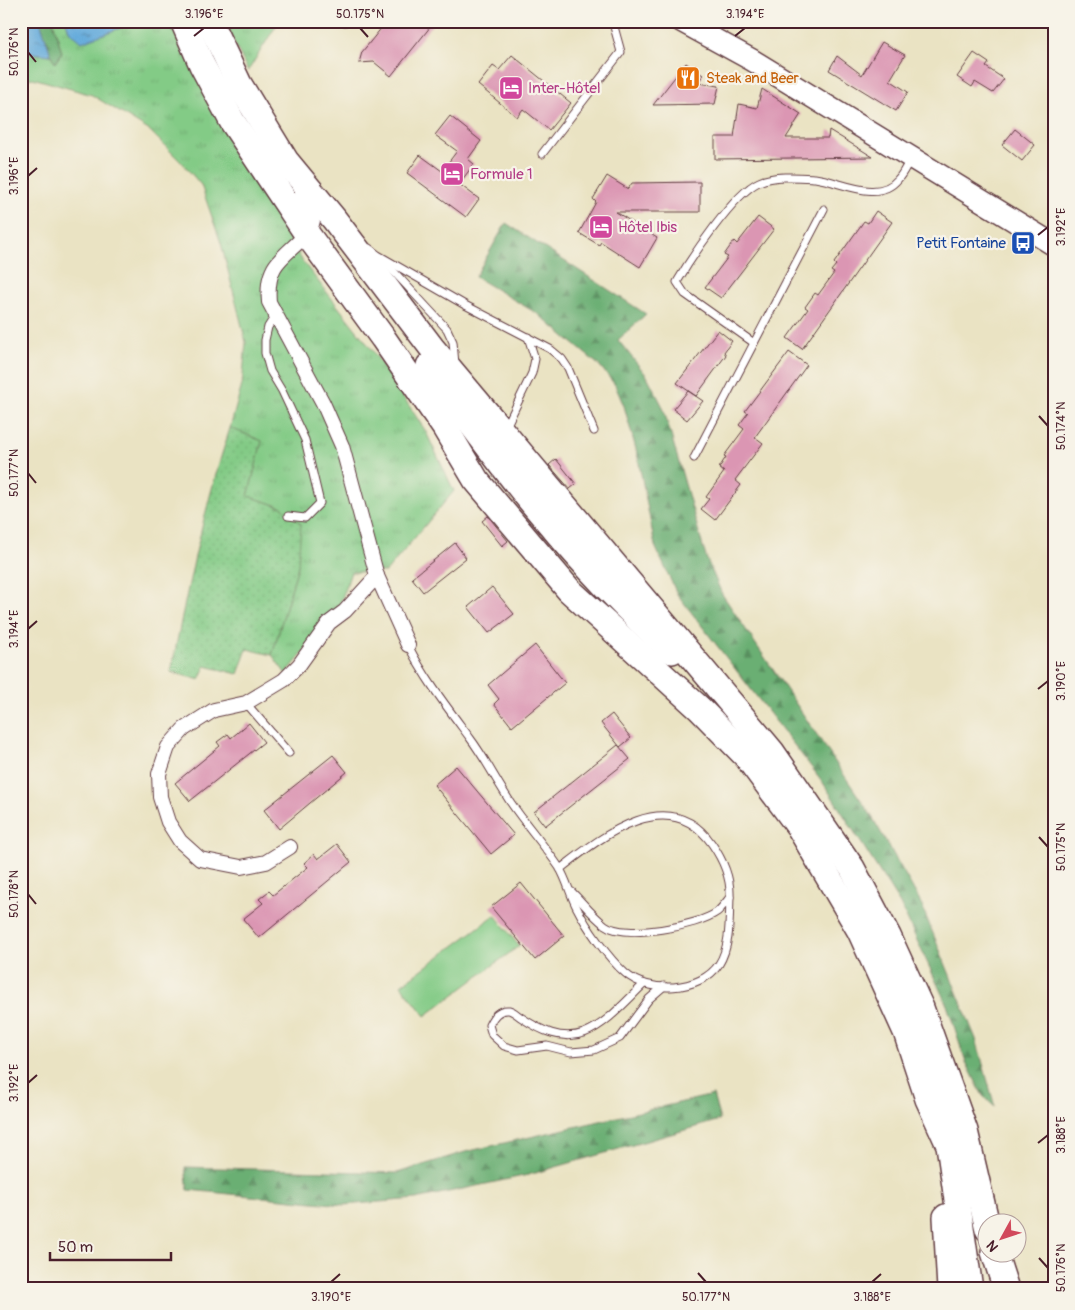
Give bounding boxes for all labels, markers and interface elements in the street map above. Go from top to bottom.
text: 3.196°E [185,7,223,22]
text: 50.175°N [336,7,384,22]
text: 3.194°E [726,7,764,22]
text: 50.176°N [7,28,22,76]
restaurant icon: Steak and Beer [675,65,701,91]
place label: Steak and Beer [706,69,800,88]
hotel icon: Inter-Hôtel [498,75,524,101]
place label: Inter-Hôtel [528,79,600,98]
text: 3.196°E [7,157,22,195]
hotel icon: Formule 1 [439,161,465,187]
place label: Formule 1 [470,165,533,184]
text: 3.192°E [1054,208,1069,246]
hotel icon: Hôtel Ibis [588,214,614,240]
place label: Hôtel Ibis [618,218,677,237]
bus stop icon: Petit Fontaine [1010,230,1036,256]
place label: Petit Fontaine [916,234,1007,253]
text: 50.174°N [1054,402,1069,450]
text: 50.177°N [7,449,22,497]
text: 3.194°E [7,610,22,648]
text: 3.190°E [1054,661,1069,701]
text: 50.175°N [1054,823,1069,871]
text: 50.178°N [7,870,22,918]
text: 3.192°E [7,1064,22,1102]
text: 3.188°E [1054,1116,1069,1154]
north arrow [978,1212,1028,1262]
scale bar [50,1230,171,1262]
text: N [983,1237,1002,1255]
text: 50 m [58,1238,93,1257]
text: 50.176°N [1054,1244,1069,1292]
text: 3.190°E [311,1290,351,1305]
text: 50.177°N [682,1290,730,1305]
text: 3.188°E [853,1290,891,1305]

